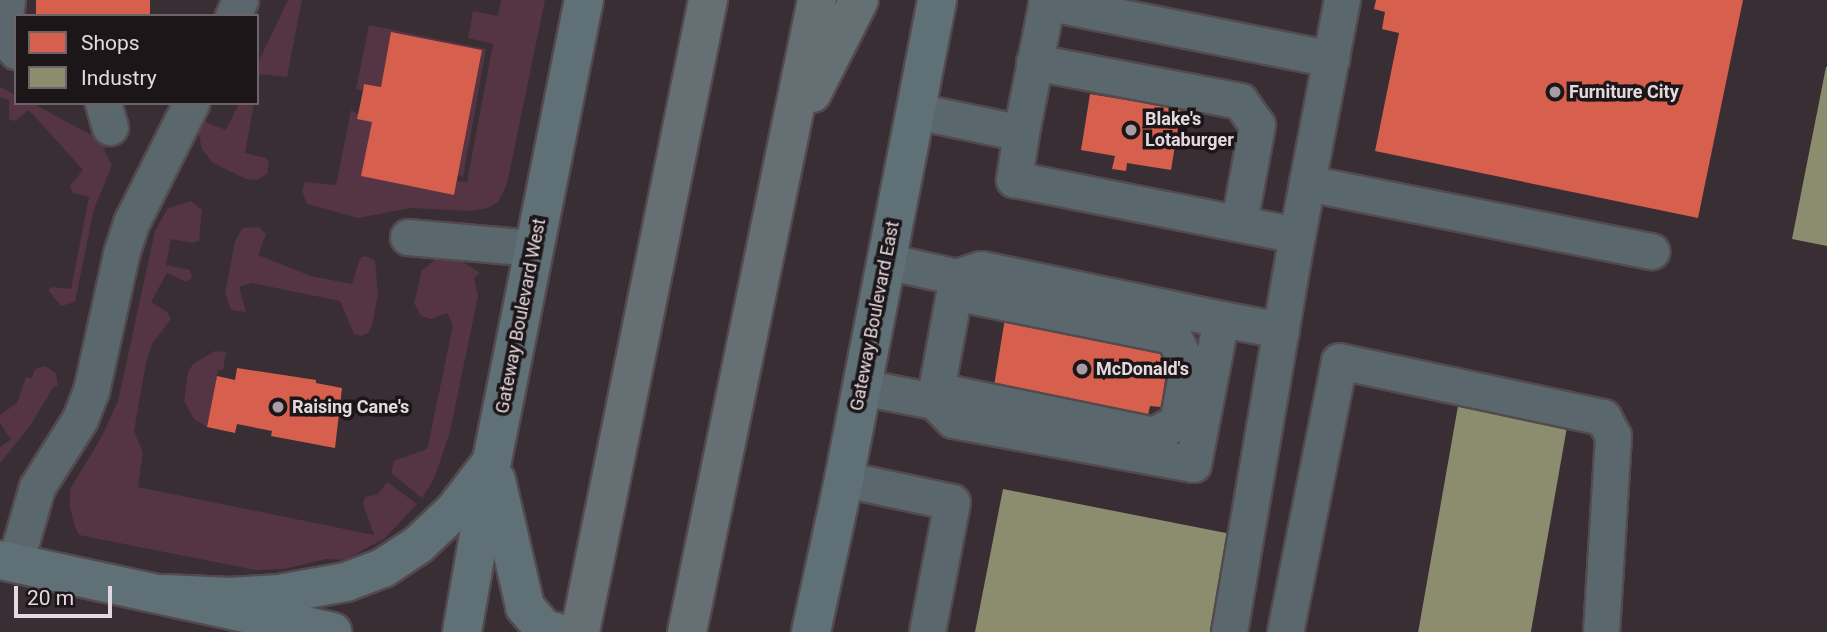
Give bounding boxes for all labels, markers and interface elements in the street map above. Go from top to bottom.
legend [14,14,259,105]
text: Shops [81,31,140,55]
text: Industry [81,66,157,90]
place label: Furniture City [1569,81,1679,103]
marker: Furniture City [1547,84,1563,100]
place label: Blake's Lotaburger [1145,109,1234,152]
marker: Blake's Lotaburger [1123,122,1139,138]
street label: Gateway Boulevard West [491,217,551,415]
street label: Gateway Boulevard East [846,219,904,413]
place label: McDonald's [1096,358,1189,380]
marker: McDonald's [1074,361,1090,377]
place label: Raising Cane's [292,396,409,418]
marker: Raising Cane's [270,399,286,415]
scale bar [18,572,116,616]
text: 20 m [27,586,74,610]

